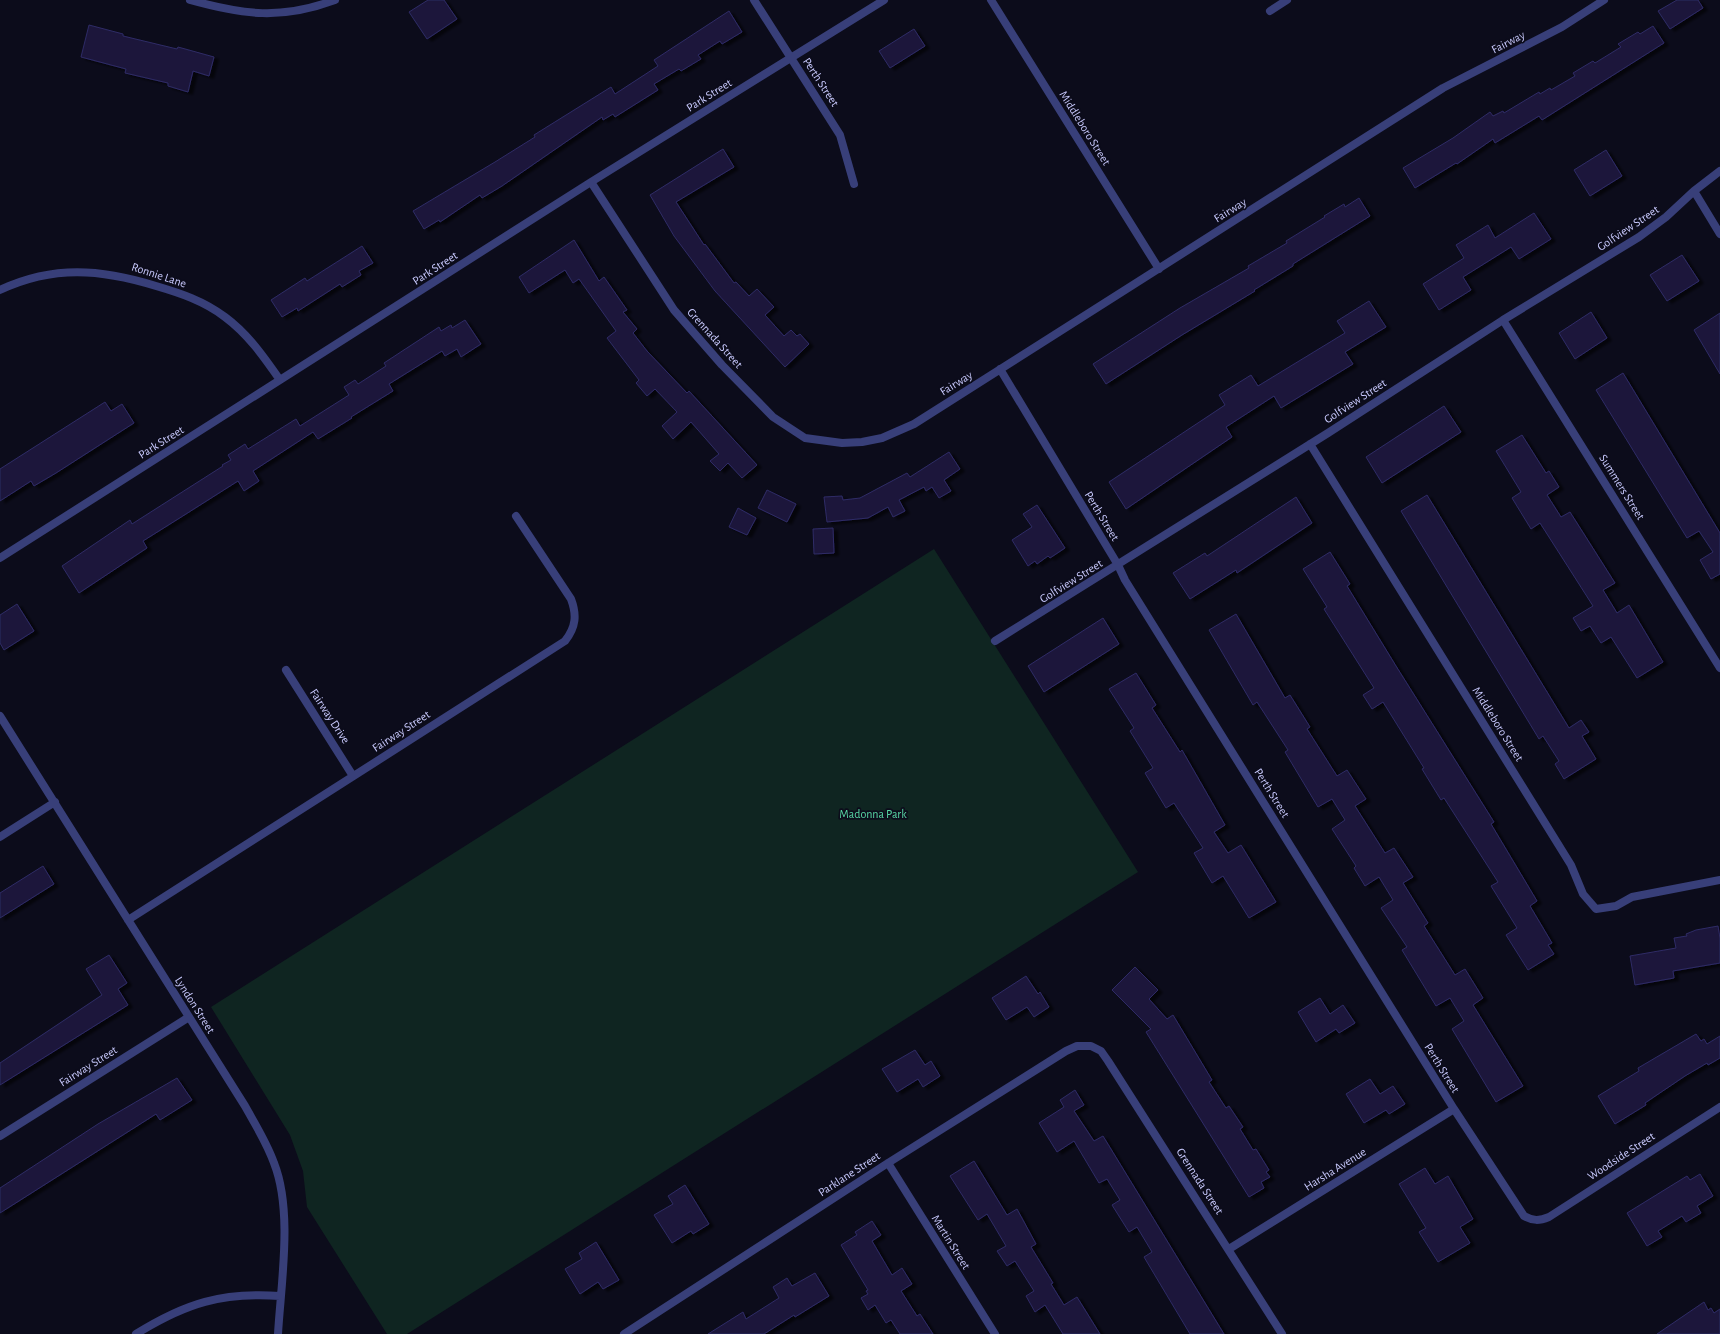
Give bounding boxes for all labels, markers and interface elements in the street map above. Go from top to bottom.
street label: Fairway [1489,29,1527,56]
street label: Perth Street [801,55,841,109]
street label: Park Street [684,76,734,114]
street label: Middleboro Street [1057,89,1113,167]
street label: Fairway [1212,195,1249,225]
street label: Golfview Street [1595,203,1661,253]
street label: Park Street [410,249,460,287]
street label: Ronnie Lane [130,261,188,289]
street label: Grennada Street [685,306,745,370]
street label: Fairway [938,368,975,398]
street label: Golfview Street [1322,376,1388,426]
street label: Park Street [136,423,186,461]
street label: Summers Street [1597,452,1647,522]
street label: Perth Street [1083,489,1122,543]
street label: Golfview Street [1038,557,1105,605]
street label: Middleboro Street [1470,685,1526,763]
street label: Fairway Drive [307,686,352,746]
street label: Fairway Street [370,708,433,755]
street label: Perth Street [1252,766,1292,820]
park label: Madonna Park [839,808,907,820]
street label: Lyndon Street [172,974,217,1036]
street label: Perth Street [1422,1041,1462,1095]
street label: Fairway Street [57,1043,120,1089]
street label: Woodside Street [1585,1130,1657,1182]
street label: Harsha Avenue [1302,1145,1368,1193]
street label: Grennada Street [1174,1146,1226,1216]
street label: Parklane Street [816,1150,882,1198]
street label: Martin Street [930,1213,973,1272]

